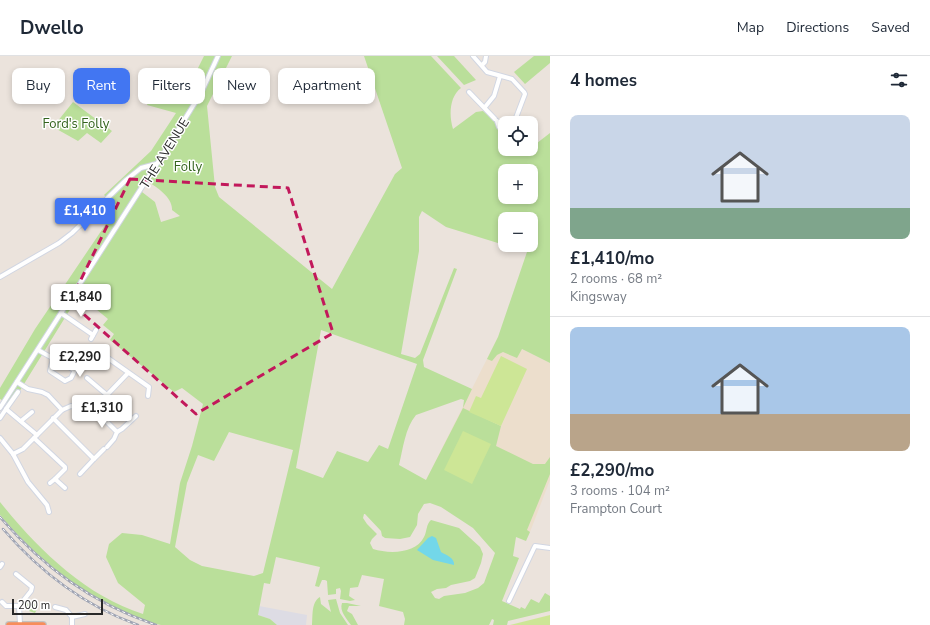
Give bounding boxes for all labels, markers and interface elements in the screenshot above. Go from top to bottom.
text: Dwello [20,15,84,41]
text: Map [737,18,764,37]
text: Directions [786,18,849,37]
text: Saved [871,18,910,37]
chip: Buy [12,68,65,104]
chip: Rent [73,68,130,104]
chip: Filters [138,68,205,104]
chip: New [213,68,270,104]
chip: Apartment [278,68,375,104]
text: 4 homes [570,69,637,92]
icon: filters [888,69,910,91]
park label: Ford's Folly [42,115,110,133]
street label: THE AVENUE [136,115,194,192]
map controls [498,116,538,252]
button: locate [498,116,538,156]
icon: home [704,141,776,213]
park label: Folly [174,158,202,176]
button: + [498,164,538,204]
pin: £1,410 [52,198,118,232]
text: £1,410 [64,202,106,220]
button: − [498,212,538,252]
text: £1,410/mo [570,247,654,270]
text: 2 rooms · 68 m² [570,270,662,288]
pin: £1,840 [48,284,114,318]
text: £1,840 [60,288,102,306]
text: Kingsway [570,288,627,306]
pin: £2,290 [47,344,113,378]
text: £2,290 [59,348,101,366]
icon: home [704,353,776,425]
pin: £1,310 [69,395,135,429]
text: £1,310 [81,399,123,417]
text: £2,290/mo [570,459,654,482]
text: 3 rooms · 104 m² [570,482,670,500]
text: Frampton Court [570,500,662,518]
scale bar [12,597,103,616]
text: 200 m [18,598,50,613]

